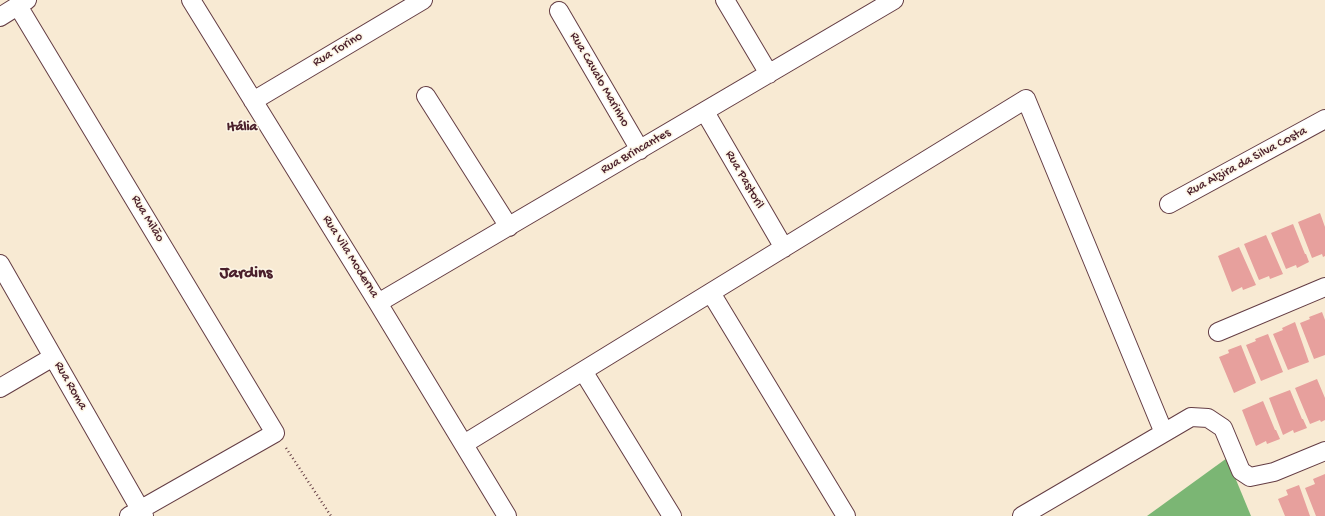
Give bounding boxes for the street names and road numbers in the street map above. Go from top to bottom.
street label: Rua Torino [310,29,366,71]
street label: Rua Cavalo Marinho [566,30,632,130]
street label: Rua Alzira da Silva Costa [1184,124,1310,200]
street label: Rua Brincantes [598,126,674,178]
street label: Rua Pastoril [721,148,767,212]
street label: Rua Milão [127,193,167,245]
street label: Rua Vila Moderna [318,213,382,301]
street label: Rua Roma [50,359,90,413]

